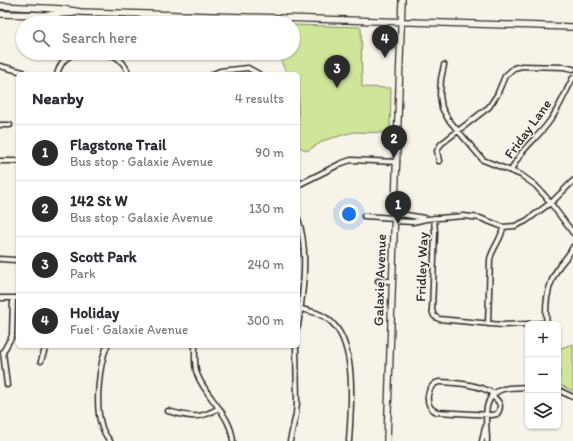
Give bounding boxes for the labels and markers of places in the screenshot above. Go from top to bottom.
pin: 4 [372,25,398,58]
pin: 3 [324,55,350,88]
pin: 2 [381,125,407,158]
pin: 1 [385,191,411,224]

